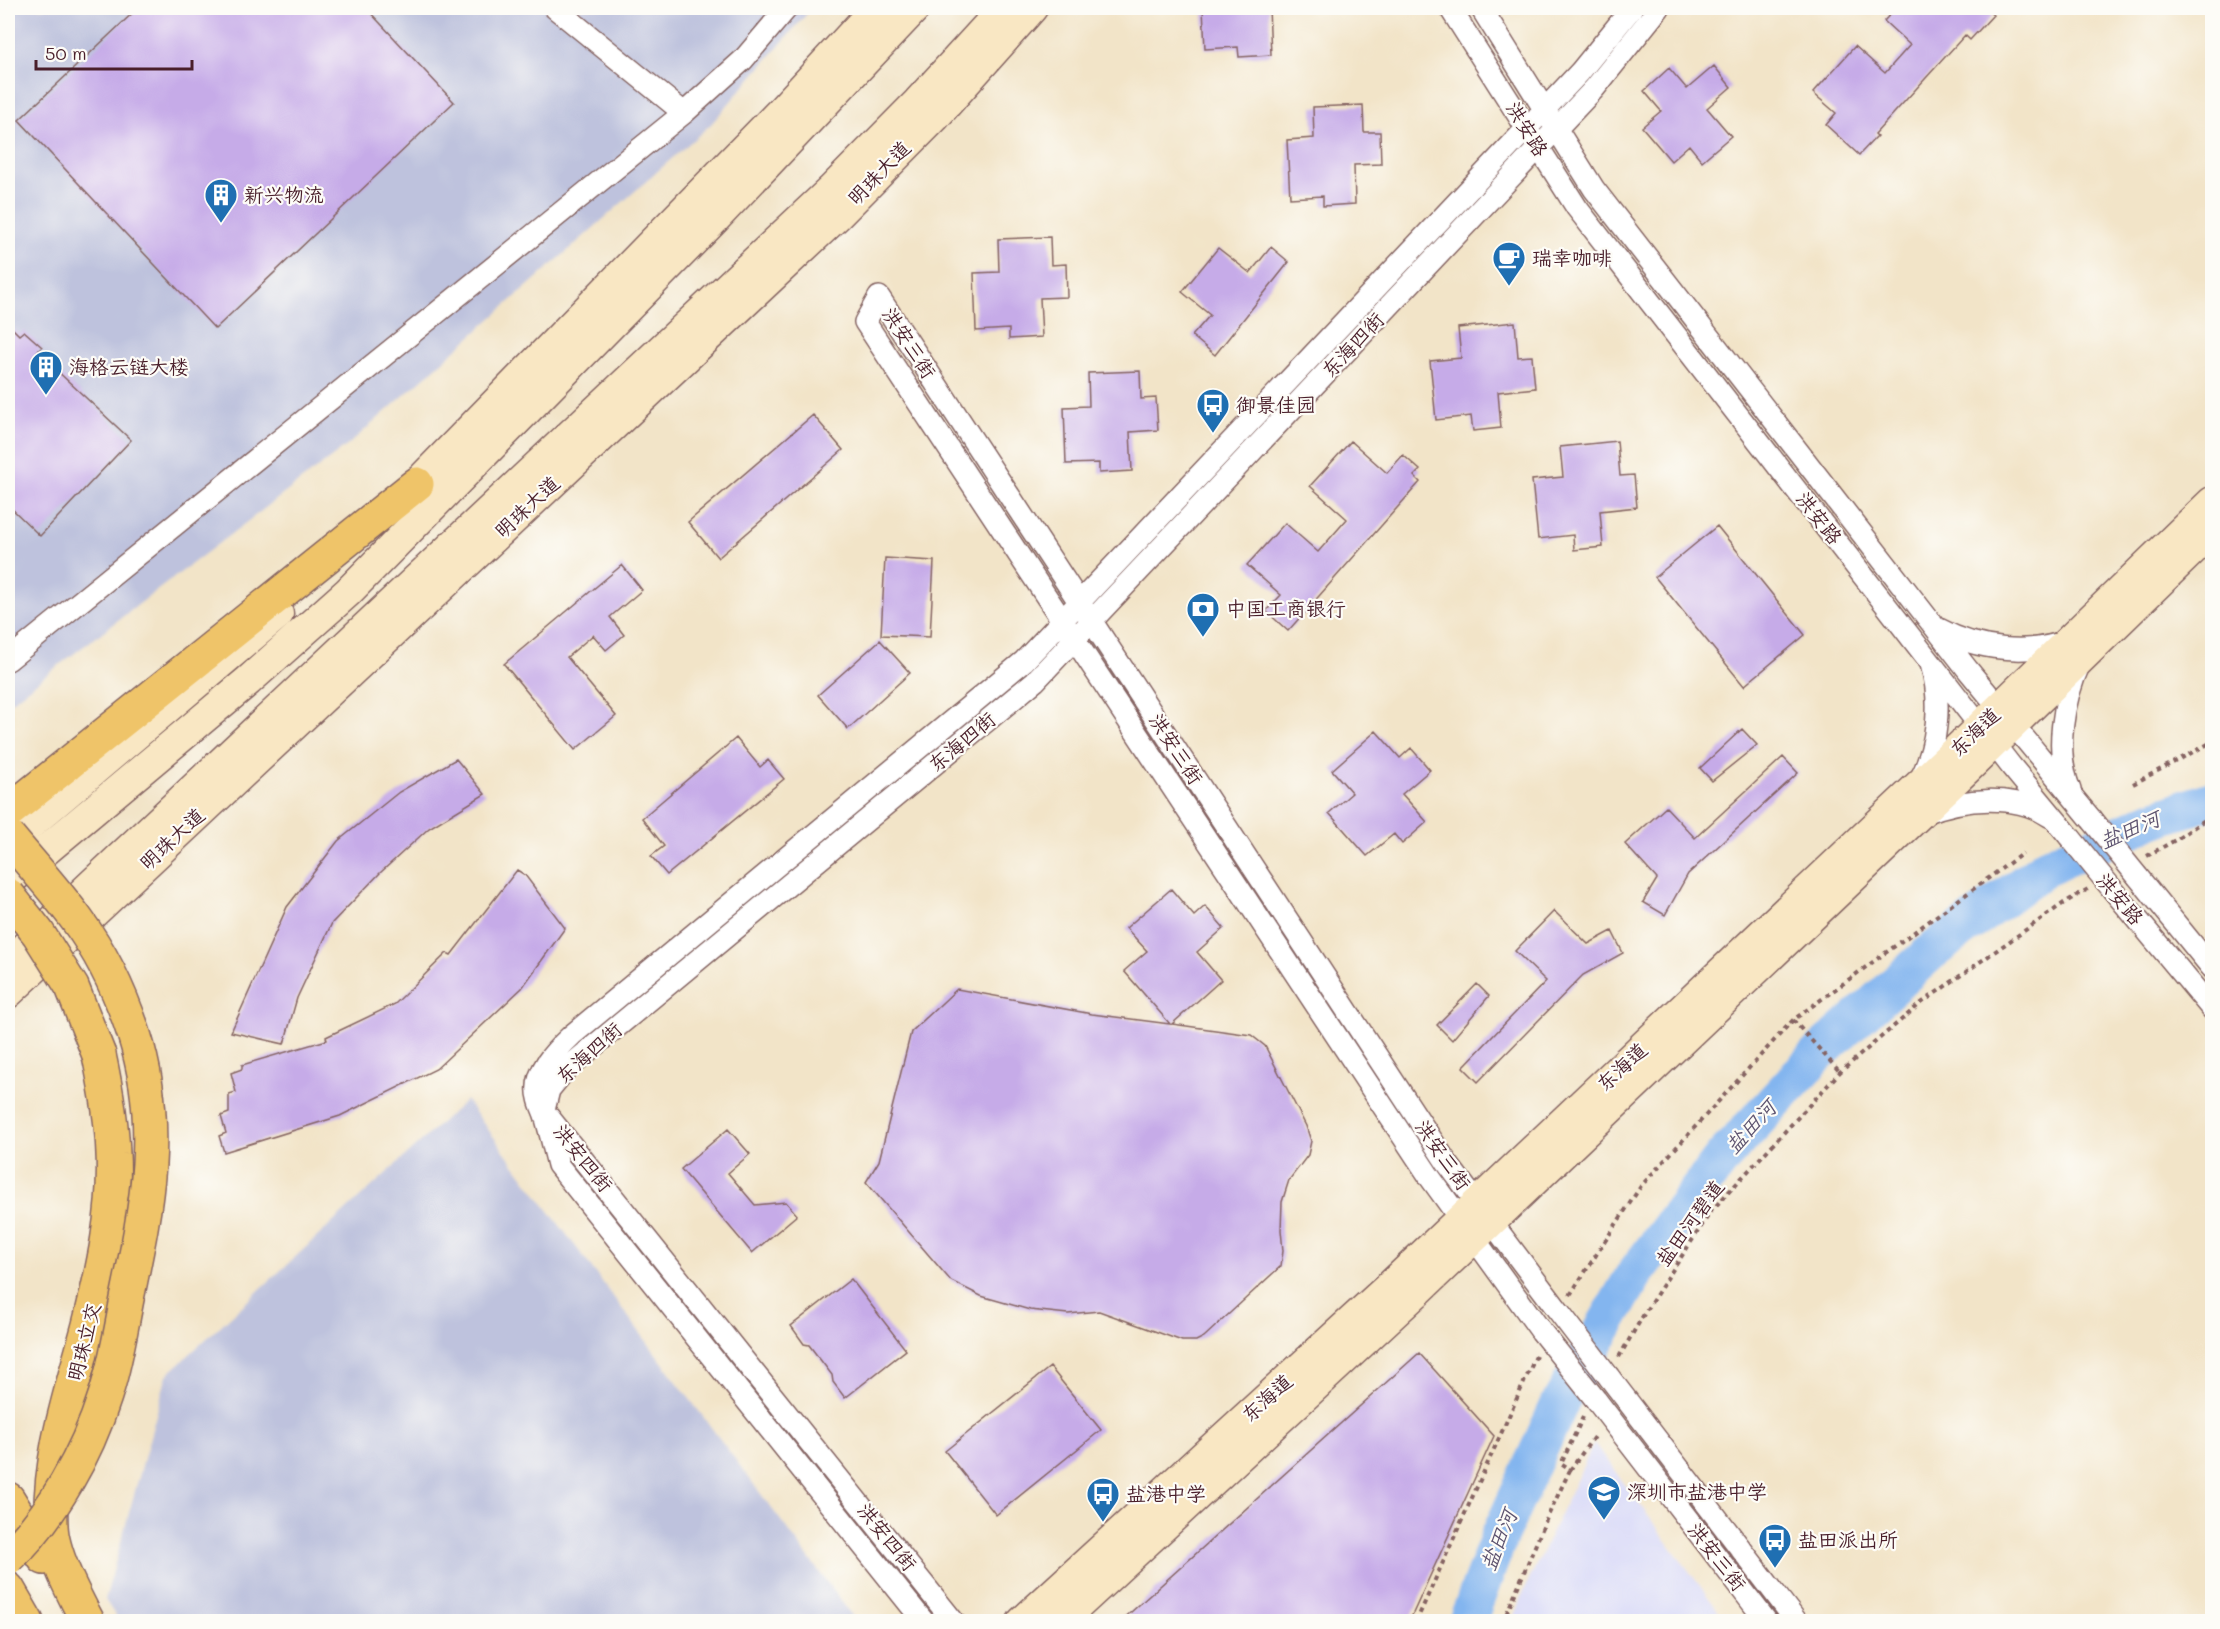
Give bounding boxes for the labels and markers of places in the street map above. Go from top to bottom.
building icon: 新兴物流 [203,177,239,224]
place label: 新兴物流 [244,181,324,207]
cafe icon: 瑞幸咖啡 [1491,240,1527,287]
place label: 瑞幸咖啡 [1532,244,1612,270]
building icon: 海格云链大楼 [28,349,64,396]
place label: 海格云链大楼 [69,353,189,379]
bus stop icon: 御景佳园 [1195,387,1231,434]
place label: 御景佳园 [1236,391,1316,417]
bank icon: 中国工商银行 [1185,591,1221,638]
place label: 中国工商银行 [1226,595,1346,621]
school or university icon: 深圳市盐港中学 [1586,1474,1622,1521]
bus stop icon: 盐港中学 [1085,1476,1121,1523]
place label: 深圳市盐港中学 [1627,1478,1767,1504]
place label: 盐港中学 [1126,1480,1206,1506]
bus stop icon: 盐田派出所 [1757,1522,1793,1569]
place label: 盐田派出所 [1798,1526,1898,1552]

